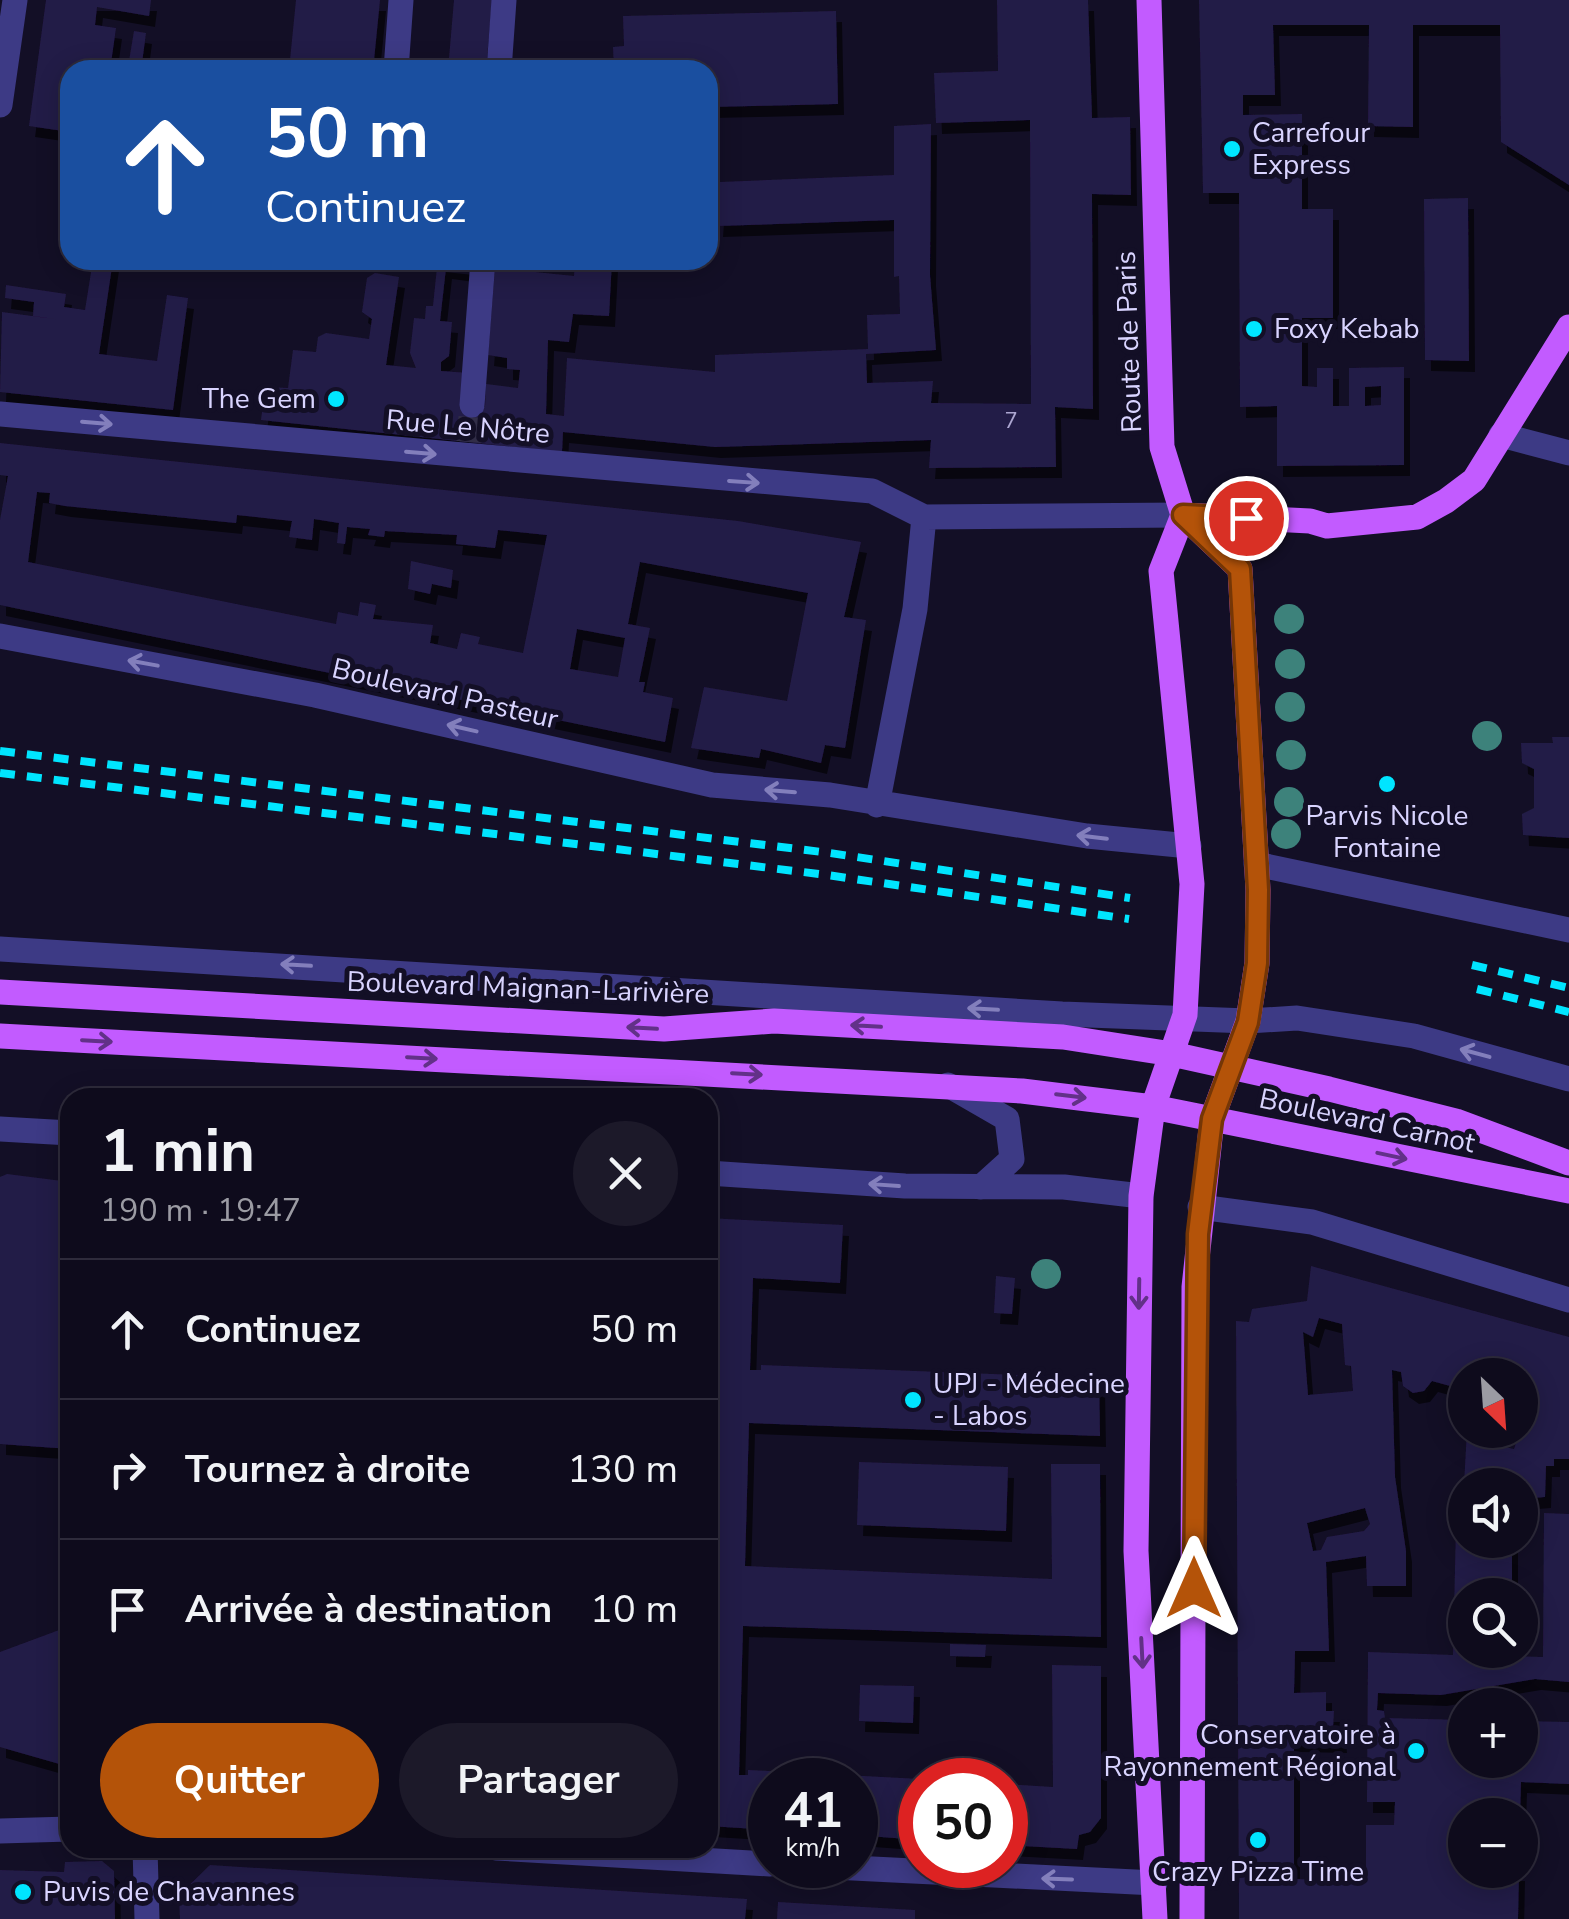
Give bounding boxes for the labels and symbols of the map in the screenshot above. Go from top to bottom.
place label: Carrefour Express [1252,114,1370,184]
marker: Carrefour Express [1221,138,1243,160]
street label: Route de Paris [1107,251,1151,433]
place label: Foxy Kebab [1274,310,1420,348]
marker: Foxy Kebab [1243,318,1265,340]
place label: The Gem [202,380,316,418]
marker: The Gem [325,388,347,410]
street label: Rue Le Nôtre [384,401,552,453]
house number: 7 [1004,406,1018,436]
one-way arrow [81,414,113,433]
one-way arrow [404,443,436,462]
one-way arrow [728,472,760,491]
pin [1204,476,1289,561]
street label: Boulevard Pasteur [328,650,562,738]
one-way arrow [128,653,160,672]
one-way arrow [447,718,479,736]
marker: Parvis Nicole Fontaine [1376,773,1398,795]
one-way arrow [765,781,797,800]
place label: Parvis Nicole Fontaine [1306,797,1468,867]
one-way arrow [1077,827,1109,846]
one-way arrow [281,955,313,974]
street label: Boulevard Maignan-Larivière [346,963,710,1013]
one-way arrow [968,999,1000,1018]
one-way arrow [850,1016,882,1035]
one-way arrow [626,1018,659,1037]
one-way arrow [81,1032,113,1051]
one-way arrow [1460,1043,1491,1061]
one-way arrow [405,1049,437,1068]
one-way arrow [730,1065,762,1084]
street label: Boulevard Carnot [1256,1080,1479,1162]
one-way arrow [1054,1087,1086,1106]
one-way arrow [1375,1148,1407,1166]
one-way arrow [868,1175,900,1194]
one-way arrow [1130,1277,1149,1309]
north arrow [1448,1358,1538,1448]
place label: UPJ - Médecine - Labos [933,1365,1125,1435]
marker: UPJ - Médecine - Labos [902,1389,924,1411]
position arrow [1142,1536,1246,1640]
one-way arrow [1133,1637,1152,1669]
place label: Conservatoire à Rayonnement Régional [1104,1716,1397,1786]
marker: Conservatoire à Rayonnement Régional [1405,1740,1427,1762]
speed limit sign: 50 [898,1758,1028,1888]
marker: Crazy Pizza Time [1247,1829,1269,1851]
place label: Crazy Pizza Time [1152,1853,1364,1891]
one-way arrow [1042,1869,1074,1888]
place label: Puvis de Chavannes [43,1873,295,1911]
marker: Puvis de Chavannes [12,1881,34,1903]

